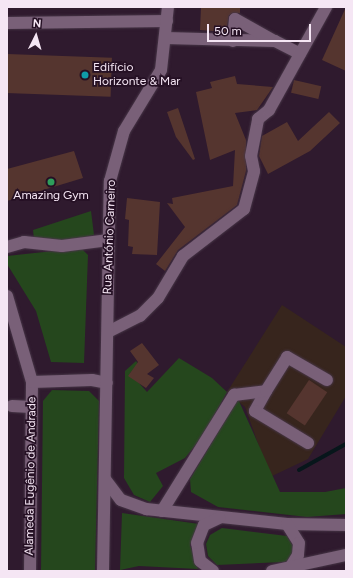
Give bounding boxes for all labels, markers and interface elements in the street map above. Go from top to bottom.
north arrow [16,16,56,56]
scale bar [209,16,313,42]
text: N [32,17,42,30]
text: 50 m [214,24,242,38]
place label: Edifício Horizonte & Mar [93,61,180,89]
marker: Edifício Horizonte & Mar [80,70,90,80]
marker: Amazing Gym [46,177,56,187]
street label: Rua António Carneiro [101,179,119,295]
place label: Amazing Gym [13,189,89,203]
street label: Alameda Eugênio de Andrade [22,397,40,555]

